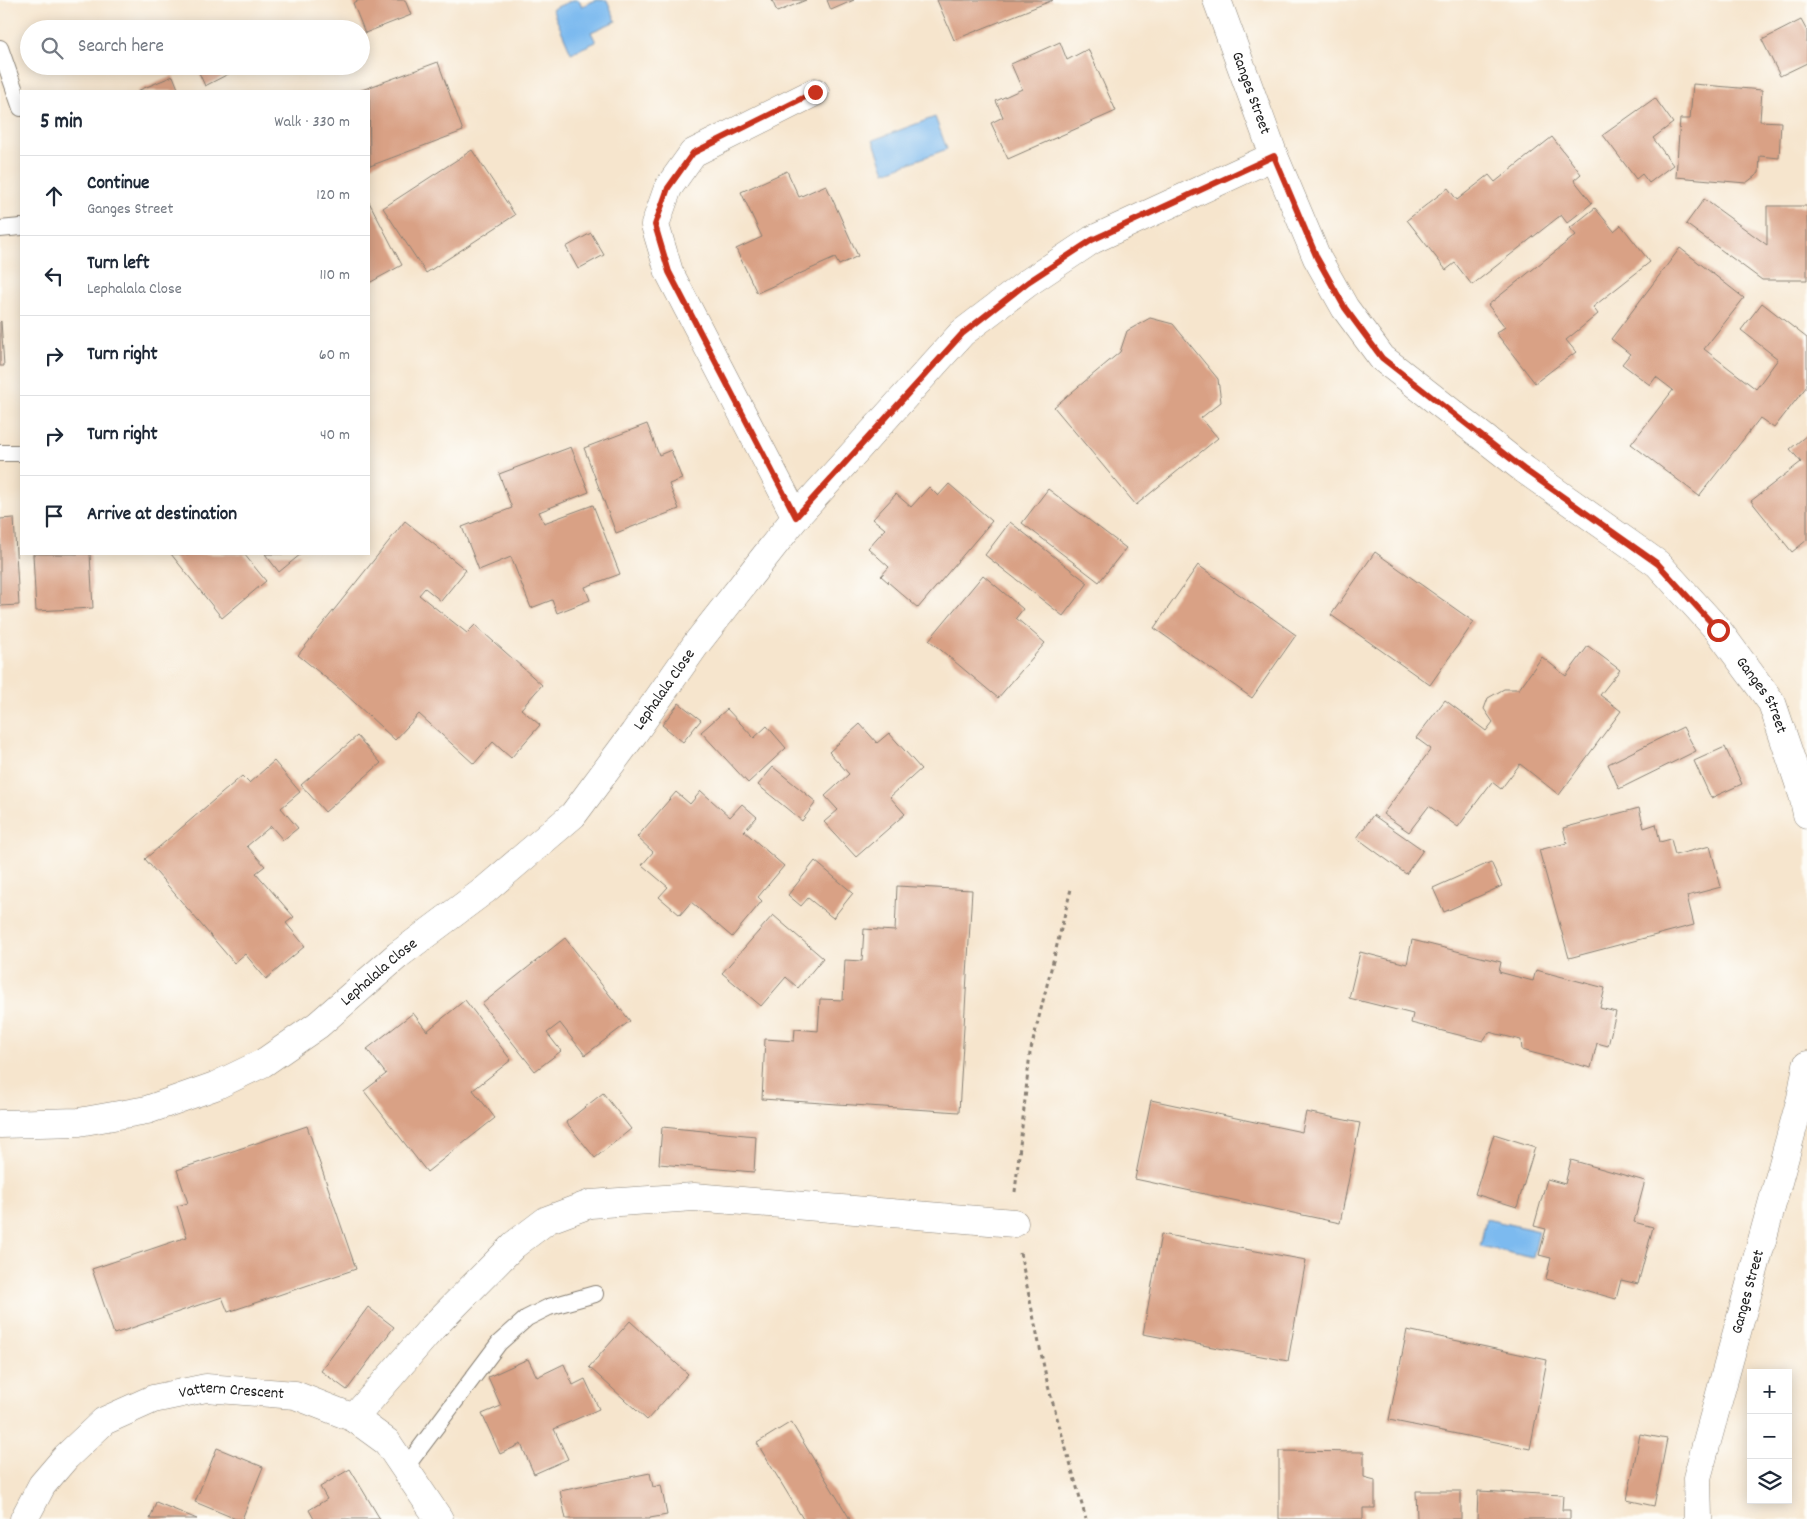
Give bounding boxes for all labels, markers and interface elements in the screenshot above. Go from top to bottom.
search box [20,20,370,75]
icon: search [38,34,66,62]
text: Search here [78,34,164,61]
street label: Ganges Street [1225,48,1277,138]
route end [804,81,827,104]
text: 5 min [40,108,83,138]
text: Walk · 330 m [274,111,350,134]
text: Continue [87,171,149,198]
icon: ahead [40,182,68,210]
text: 120 m [316,184,350,207]
text: Ganges Street [87,198,173,221]
text: Turn left [87,251,150,278]
icon: left [40,262,68,290]
text: 110 m [320,264,350,287]
text: Lephalala Close [87,278,182,301]
icon: right [40,342,68,370]
text: Turn right [87,342,158,369]
text: 60 m [319,344,350,367]
icon: right [40,422,68,450]
text: Turn right [87,422,158,449]
text: 40 m [320,424,350,447]
icon: arrive [40,502,68,530]
text: Arrive at destination [87,502,237,529]
route start [1707,619,1730,642]
street label: Lephalala Close [628,644,701,735]
street label: Ganges Street [1730,652,1793,737]
street label: Lephalala Close [336,933,422,1012]
street label: Ganges Street [1725,1247,1770,1337]
map controls [1747,1369,1792,1504]
button: + [1747,1369,1792,1414]
street label: Vattern Crescent [177,1377,285,1406]
button: − [1747,1414,1792,1459]
button: layers [1747,1459,1792,1504]

